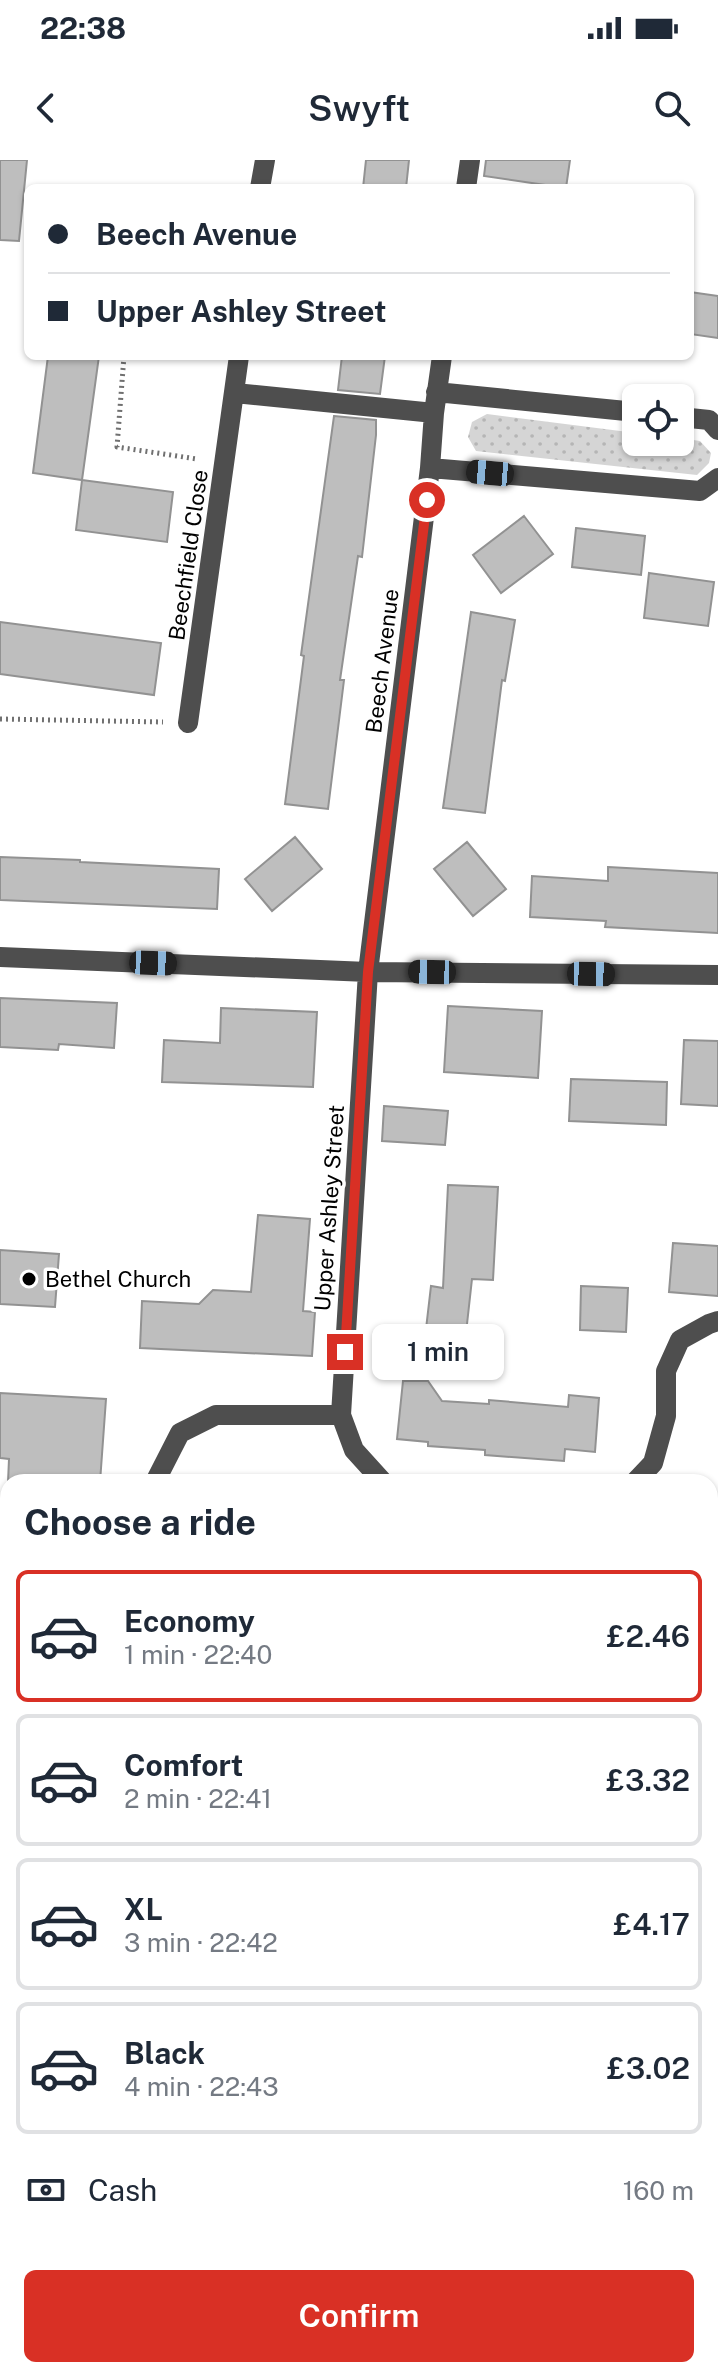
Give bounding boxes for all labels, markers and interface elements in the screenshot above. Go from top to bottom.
text: 22:38 [40,10,126,46]
icon: back [24,86,68,130]
icon: search [650,86,694,130]
text: Swyft [308,87,410,129]
text: Beech Avenue [96,216,297,252]
text: Upper Ashley Street [96,293,387,329]
map controls [622,384,694,456]
button: locate [622,384,694,456]
car [465,459,515,487]
street label: Beechfield Close [163,468,213,642]
route start [409,482,445,518]
street label: Beech Avenue [360,587,404,735]
car [129,950,177,976]
car [408,960,456,984]
car [567,962,615,986]
street label: Upper Ashley Street [309,1104,349,1312]
place label: Bethel Church [45,1266,191,1292]
marker: Bethel Church [20,1270,38,1288]
callout: 1 min [373,1324,505,1380]
route end [327,1334,363,1370]
text: 1 min [407,1336,469,1367]
text: Choose a ride [24,1501,256,1543]
icon: car [28,1600,100,1672]
text: Economy [124,1603,255,1639]
text: £2.46 [607,1618,690,1654]
text: 1 min · 22:40 [124,1639,272,1670]
icon: car [28,1744,100,1816]
text: Comfort [124,1747,243,1783]
text: £3.32 [606,1762,690,1798]
text: 2 min · 22:41 [124,1783,272,1814]
icon: car [28,1888,100,1960]
text: XL [124,1891,163,1927]
text: £4.17 [613,1906,690,1942]
text: 3 min · 22:42 [124,1927,278,1958]
icon: car [28,2032,100,2104]
text: Black [124,2035,205,2071]
text: £3.02 [607,2050,690,2086]
text: 4 min · 22:43 [124,2071,279,2102]
icon: cash [24,2168,68,2212]
text: Cash [88,2172,157,2208]
text: 160 m [623,2175,694,2206]
button: Confirm [24,2270,694,2362]

